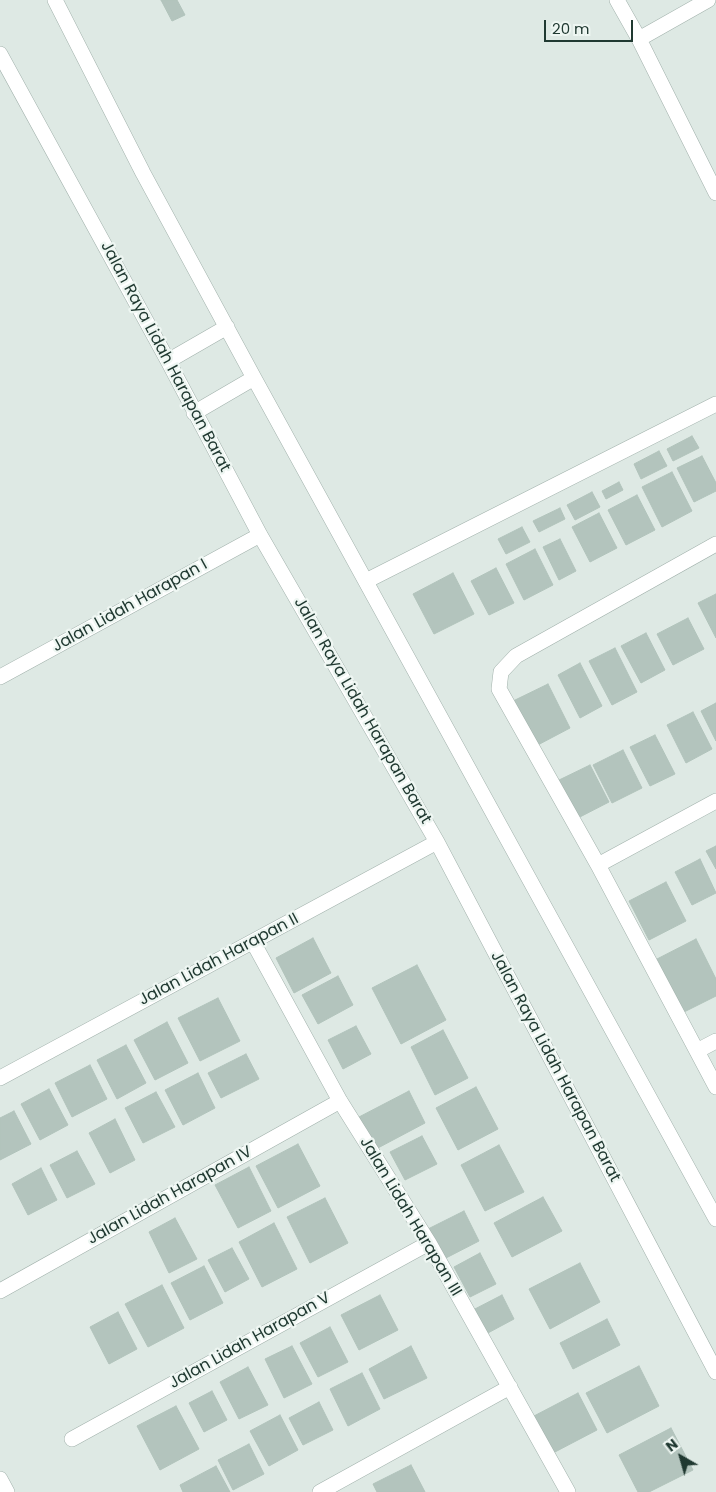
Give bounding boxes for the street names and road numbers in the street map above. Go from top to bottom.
street label: Jalan Raya Lidah Harapan Barat [96,238,234,476]
street label: Jalan Lidah Harapan I [49,555,211,657]
street label: Jalan Raya Lidah Harapan Barat [289,594,435,828]
street label: Jalan Lidah Harapan II [136,910,302,1010]
street label: Jalan Raya Lidah Harapan Barat [486,948,624,1186]
street label: Jalan Lidah Harapan III [355,1134,465,1300]
street label: Jalan Lidah Harapan IV [84,1143,256,1249]
street label: Jalan Lidah Harapan V [166,1289,334,1393]

